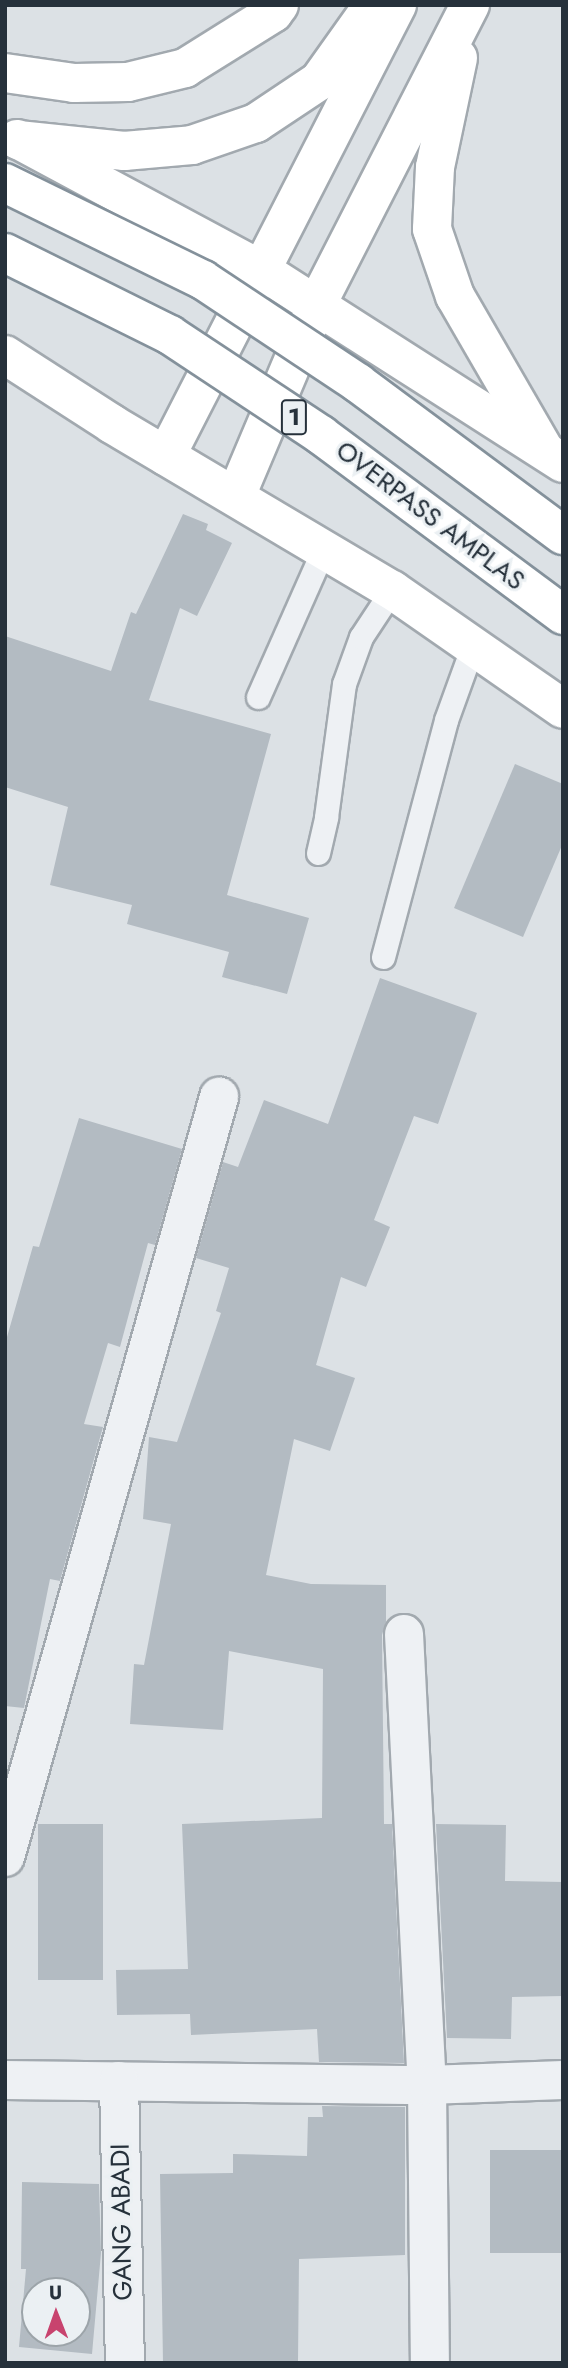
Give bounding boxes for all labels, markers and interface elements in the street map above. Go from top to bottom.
road number: 1 [280,396,308,438]
street label: OVERPASS AMPLAS [330,435,530,597]
street label: GANG ABADI [105,2143,139,2301]
north arrow [21,2277,91,2347]
text: U [49,2279,63,2306]

